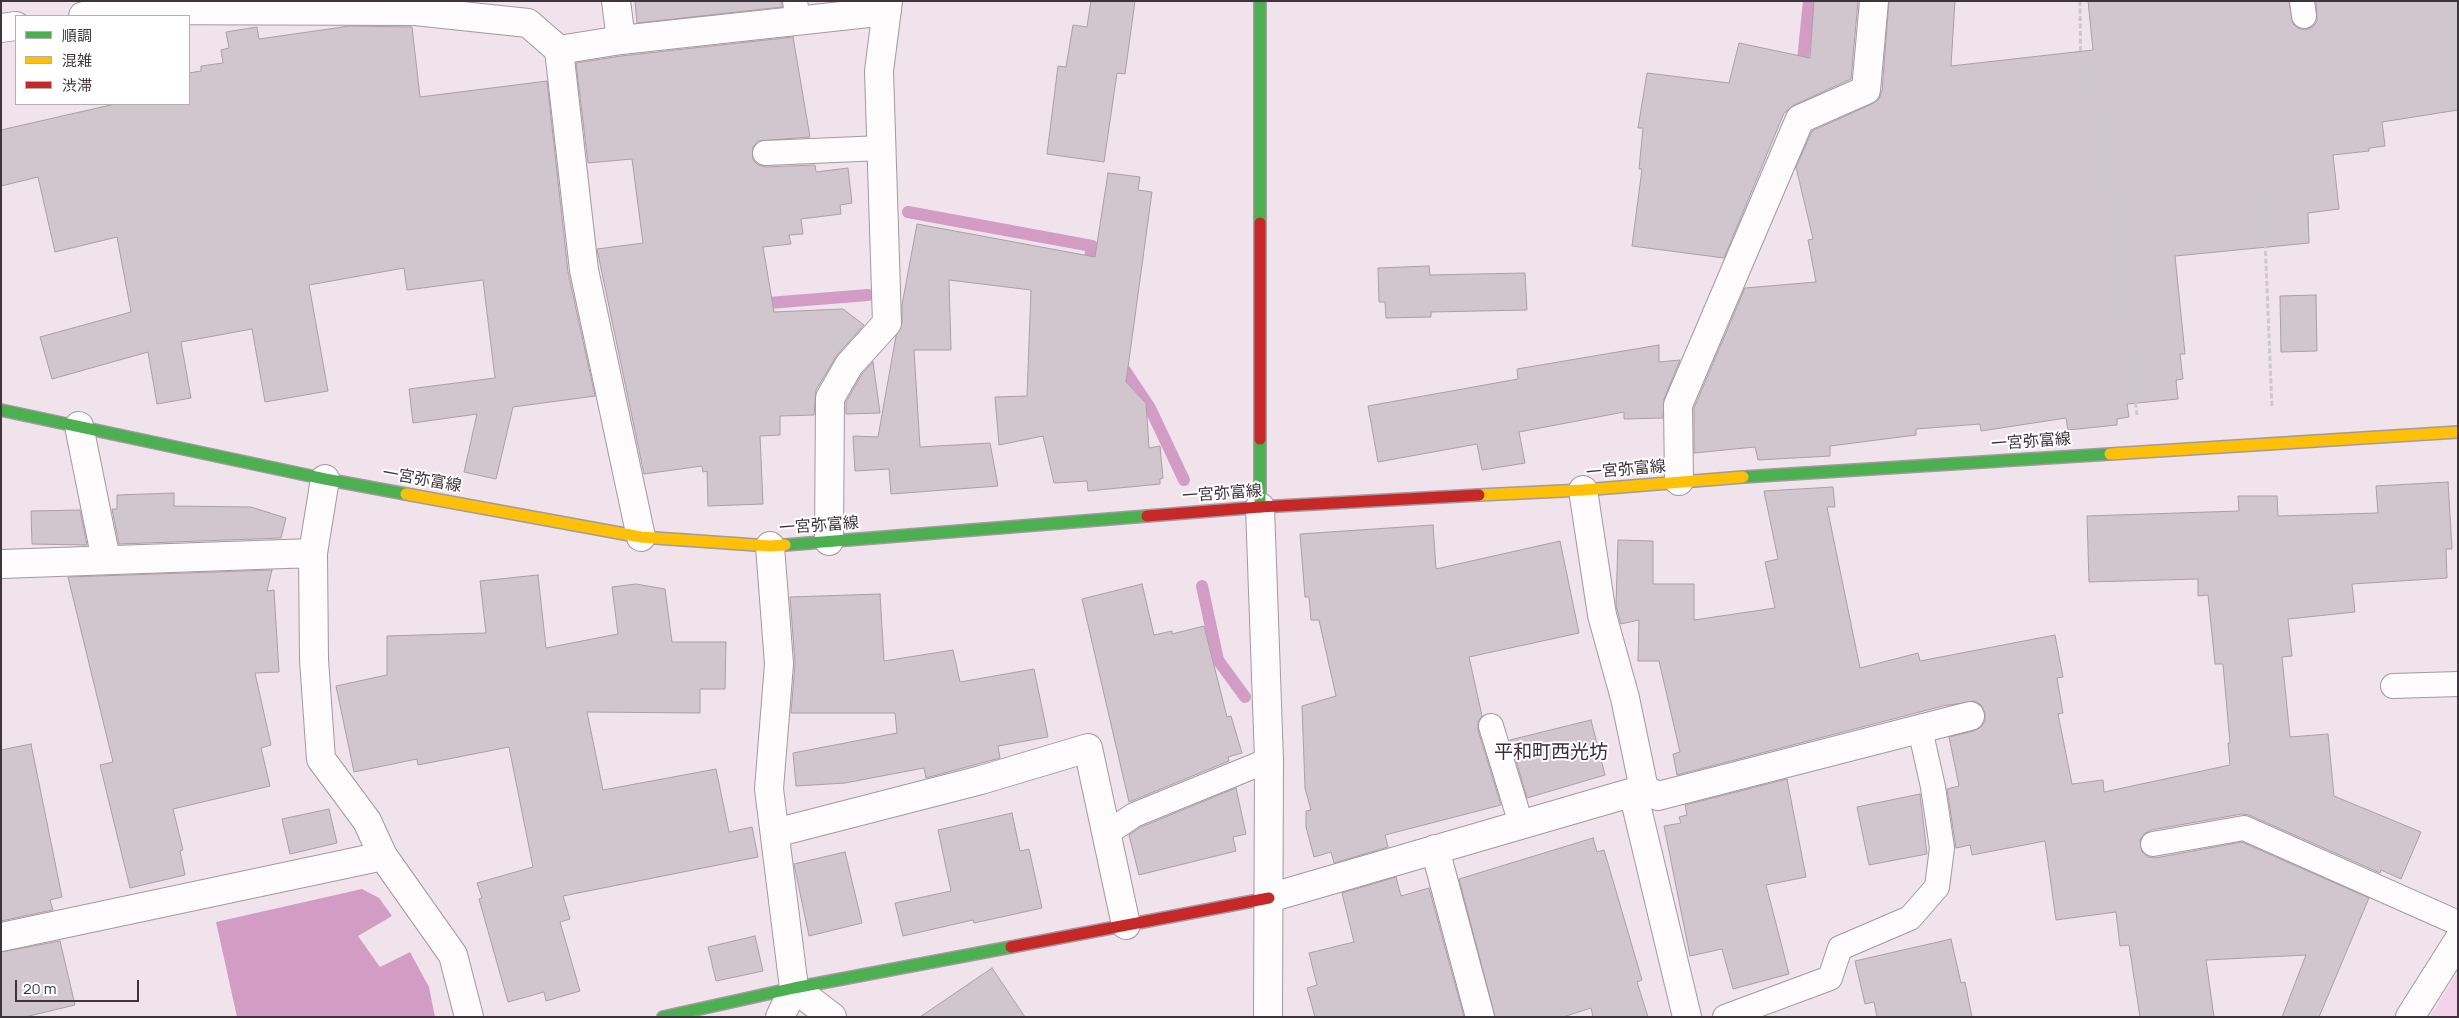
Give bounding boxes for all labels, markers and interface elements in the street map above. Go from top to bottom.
legend [15,15,190,105]
text: 順調 [62,25,92,46]
text: 混雑 [62,50,92,71]
text: 渋滞 [62,75,92,96]
street label: 一宮弥富線 [1990,430,2072,454]
street label: 一宮弥富線 [1585,457,1667,483]
street label: 一宮弥富線 [381,464,463,496]
street label: 一宮弥富線 [1181,482,1263,506]
street label: 一宮弥富線 [778,514,860,538]
district label: 平和町西光坊 [1494,742,1608,764]
scale bar [18,970,141,1002]
text: 20 m [23,978,56,999]

